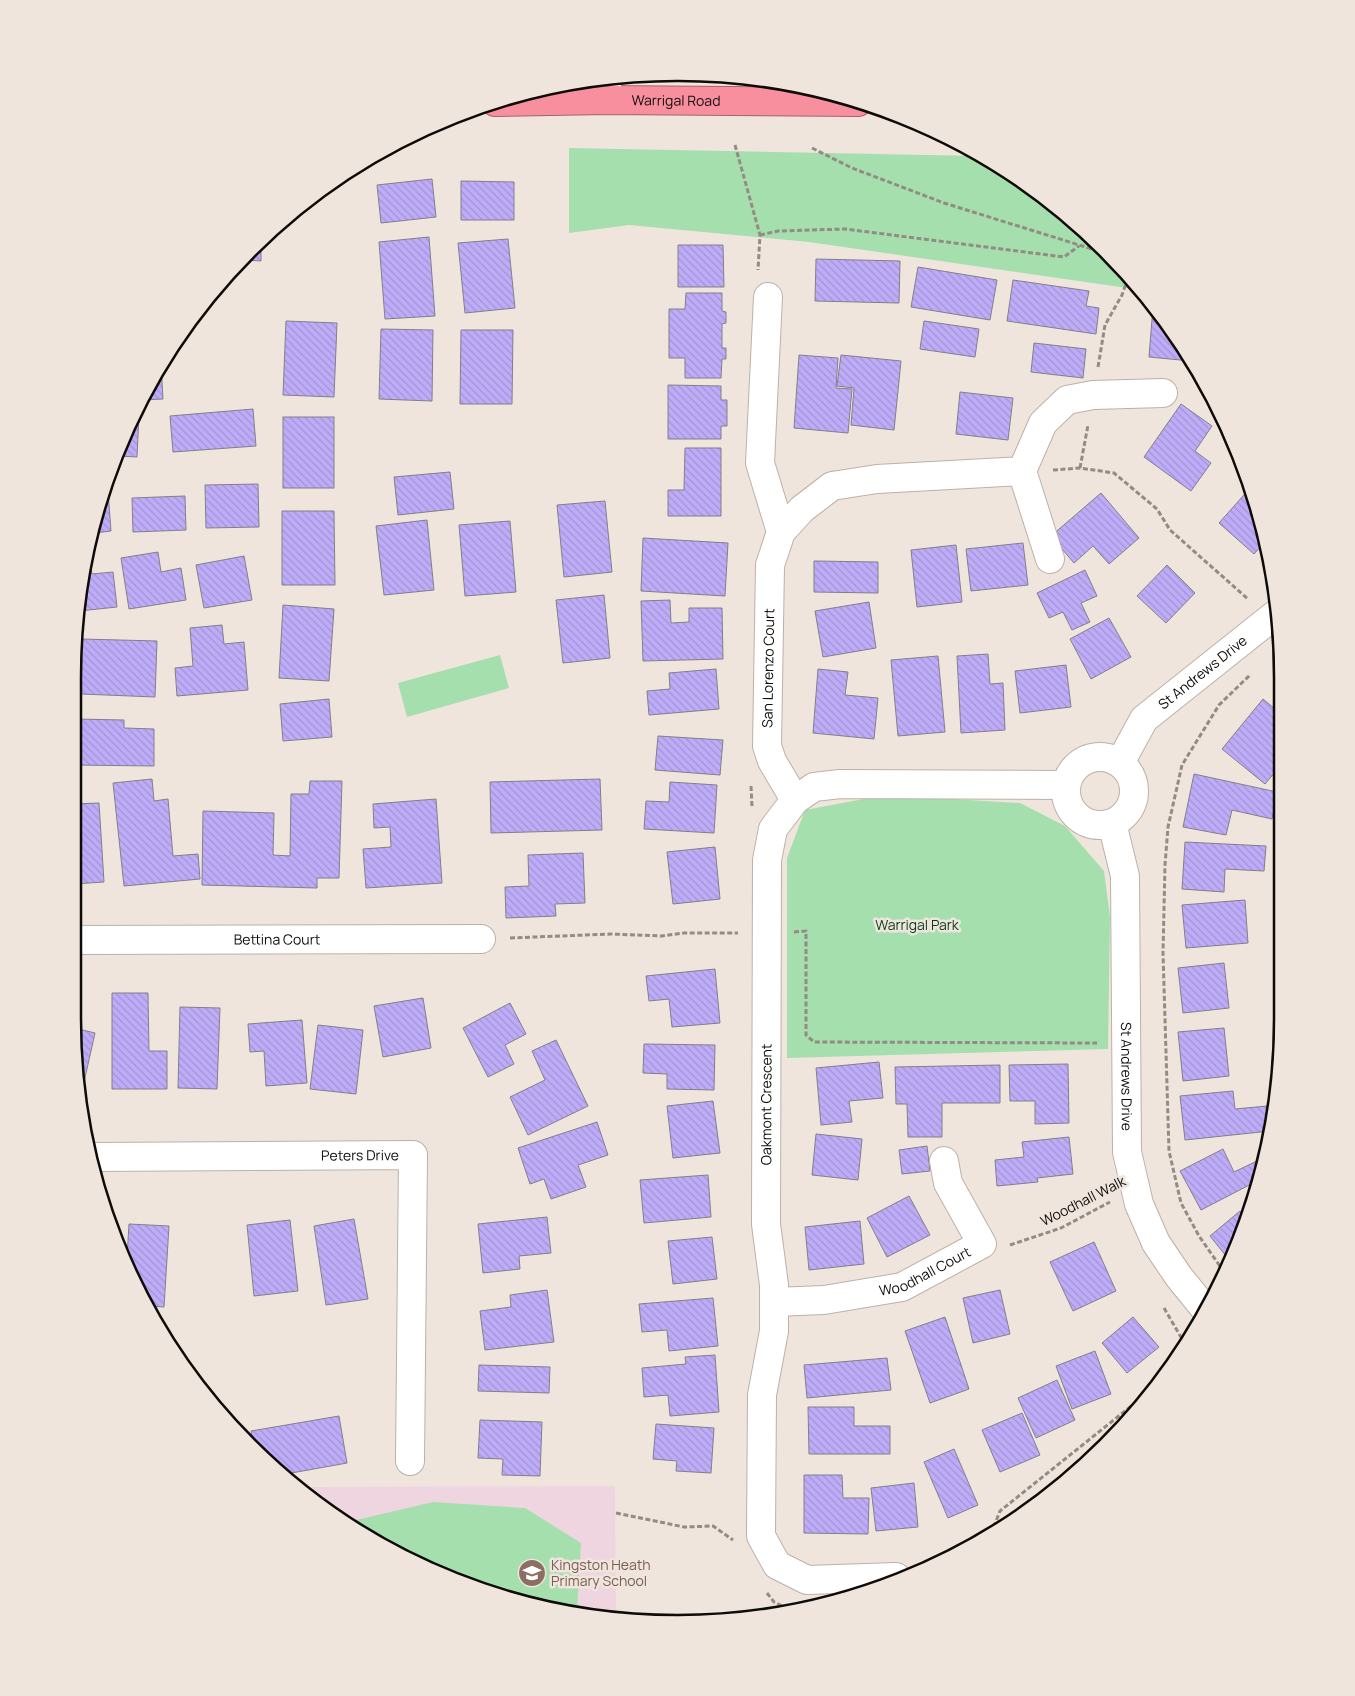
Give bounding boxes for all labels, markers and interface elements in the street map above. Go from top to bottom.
street label: Warrigal Road [631,90,721,110]
street label: San Lorenzo Court [757,608,778,728]
street label: St Andrews Drive [1154,631,1251,713]
park label: Warrigal Park [875,915,960,934]
street label: Bettina Court [234,929,321,949]
street label: St Andrews Drive [1117,1022,1137,1131]
street label: Oakmont Crescent [756,1043,775,1165]
street label: Peters Drive [321,1145,399,1165]
street label: Woodhall Walk [1037,1171,1129,1230]
street label: Woodhall Court [878,1242,974,1300]
place label: Kingston Heath Primary School [551,1555,651,1590]
school or university icon: Kingston Heath Primary School [517,1558,547,1588]

